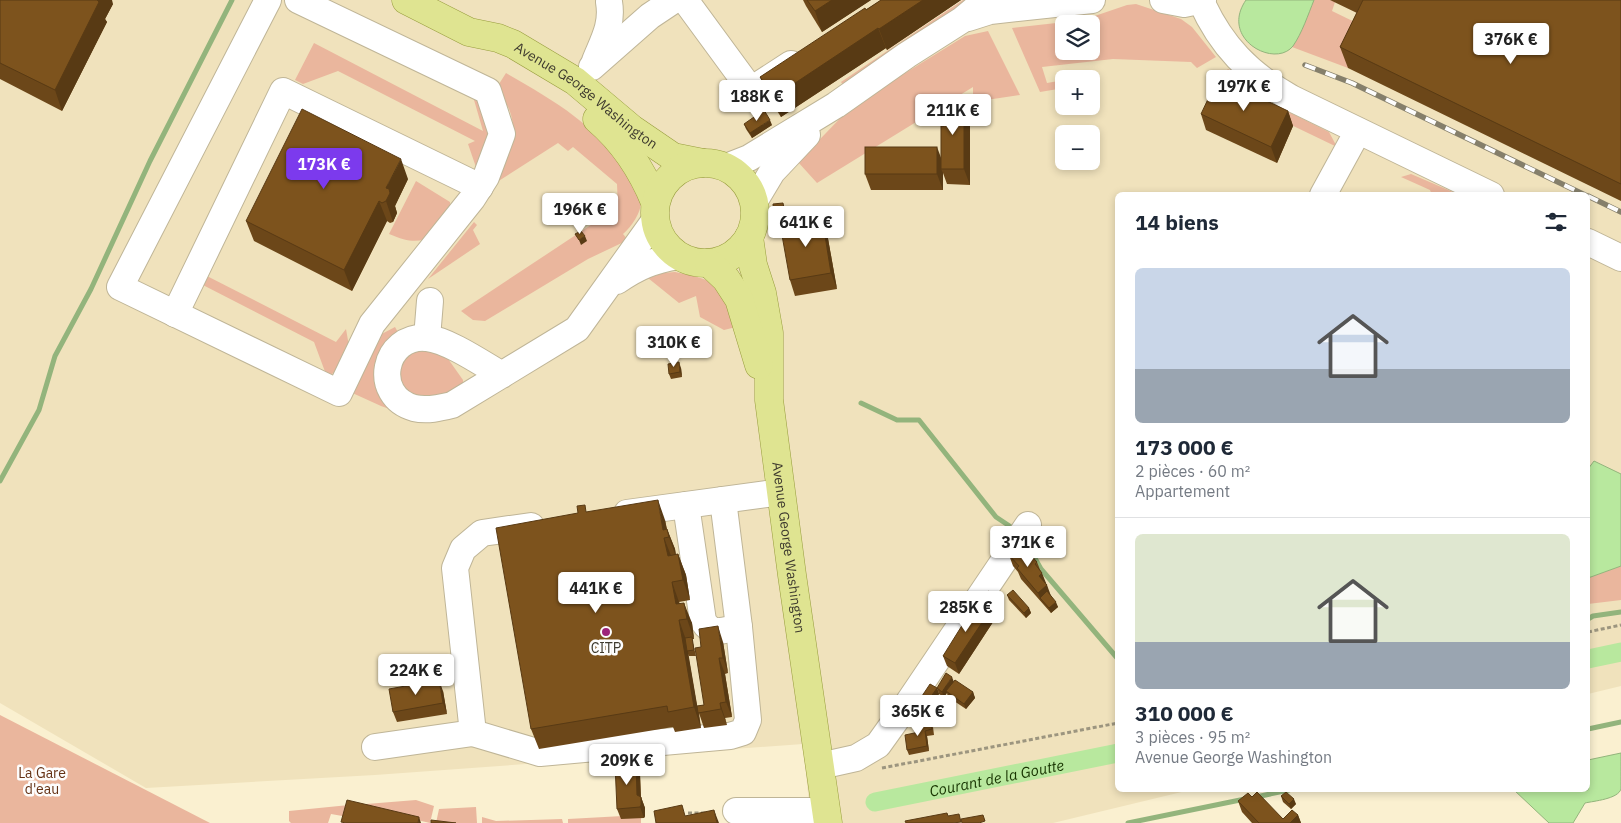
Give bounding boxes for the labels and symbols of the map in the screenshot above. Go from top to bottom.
pin: 376K € [1470,22,1552,65]
street label: Avenue George Washington [511,38,661,153]
pin: 197K € [1203,70,1285,112]
pin: 188K € [716,80,798,122]
pin: 211K € [912,94,994,136]
pin: 173K € [283,148,365,190]
pin: 196K € [539,192,621,235]
pin: 641K € [765,206,847,248]
pin: 310K € [633,326,715,368]
street label: Avenue George Washington [768,461,809,634]
pin: 371K € [987,526,1069,568]
pin: 441K € [555,572,637,614]
pin: 285K € [925,590,1007,633]
marker: CITP [600,626,612,638]
place label: CITP [591,639,621,657]
pin: 224K € [375,654,457,696]
pin: 365K € [877,694,959,737]
pin: 209K € [586,744,668,786]
water label: Courant de la Goutte [928,755,1066,800]
park label: La Gare d'eau [18,764,66,798]

